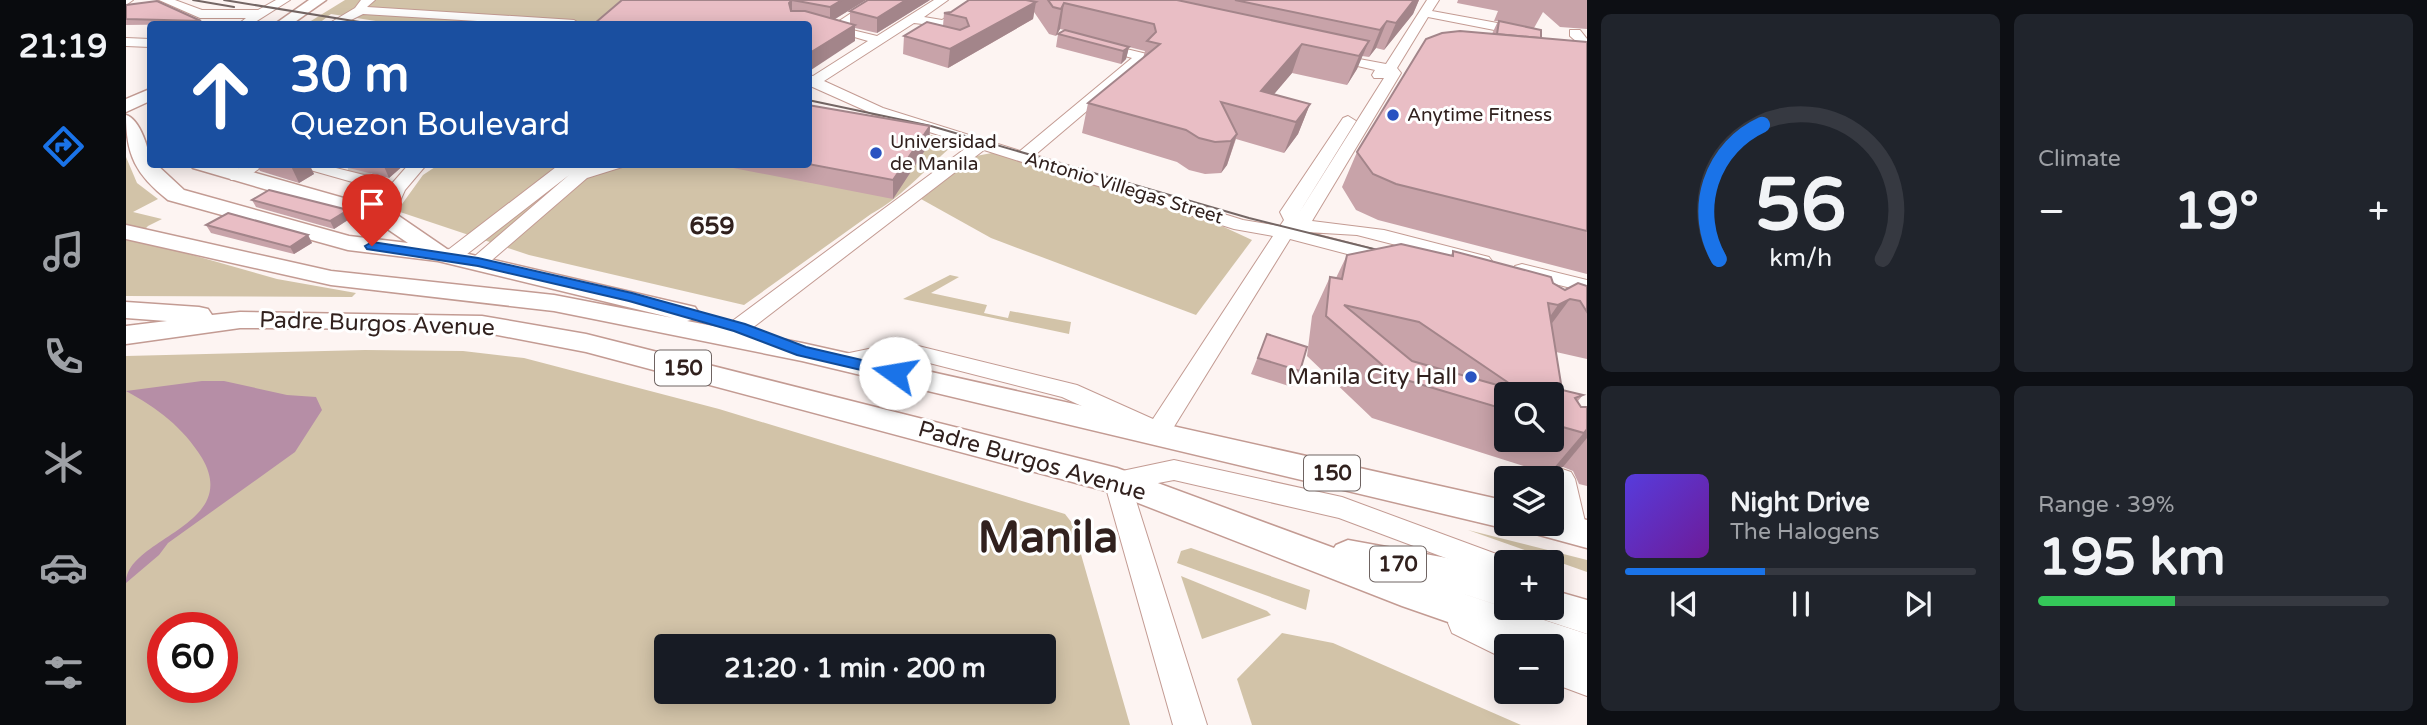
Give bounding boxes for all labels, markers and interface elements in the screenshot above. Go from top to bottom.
text: 21:19 [19,28,107,66]
text: 30 m [290,46,409,105]
icon: ahead [175,49,266,140]
place label: Anytime Fitness [1407,104,1552,126]
text: Quezon Boulevard [290,106,570,144]
marker: Anytime Fitness [1385,107,1401,123]
icon: directions [39,122,88,171]
place label: Universidad de Manila [890,131,997,175]
marker: Universidad de Manila [868,145,884,161]
text: Climate [2038,145,2121,173]
street label: Antonio Villegas Street [1022,147,1226,229]
text: 56 [1755,162,1846,250]
pin [342,174,402,246]
text: 19° [2174,180,2259,243]
icon: arrive [353,185,391,223]
text: − [2038,189,2065,235]
text: + [2368,189,2389,235]
district label: 659 [689,212,735,241]
icon: music [39,227,88,276]
text: km/h [1769,243,1832,273]
street label: Padre Burgos Avenue [259,306,495,342]
icon: phone [39,332,88,381]
position arrow [858,336,932,410]
road number: 150 [655,350,711,386]
place label: Manila City Hall [1287,363,1457,391]
marker: Manila City Hall [1463,369,1479,385]
map controls [1494,382,1564,704]
button: search [1494,382,1564,452]
street label: Padre Burgos Avenue [915,415,1149,507]
icon: climate [39,438,88,487]
road number: 150 [1304,456,1360,490]
button: layers [1494,466,1564,536]
text: Night Drive [1730,487,1870,518]
text: Range · 39% [2038,491,2174,519]
district label: Manila [978,512,1118,565]
text: The Halogens [1730,518,1879,546]
text: 195 km [2038,526,2226,589]
icon: car [39,543,88,592]
road number: 170 [1370,546,1426,582]
button: + [1494,550,1564,620]
icon: previous [1665,585,1703,623]
icon: pause [1782,585,1820,623]
icon: next [1899,585,1937,623]
speed limit sign: 60 [147,612,238,703]
button: − [1494,634,1564,704]
icon: filters [39,648,88,697]
text: 21:20 · 1 min · 200 m [724,653,986,684]

